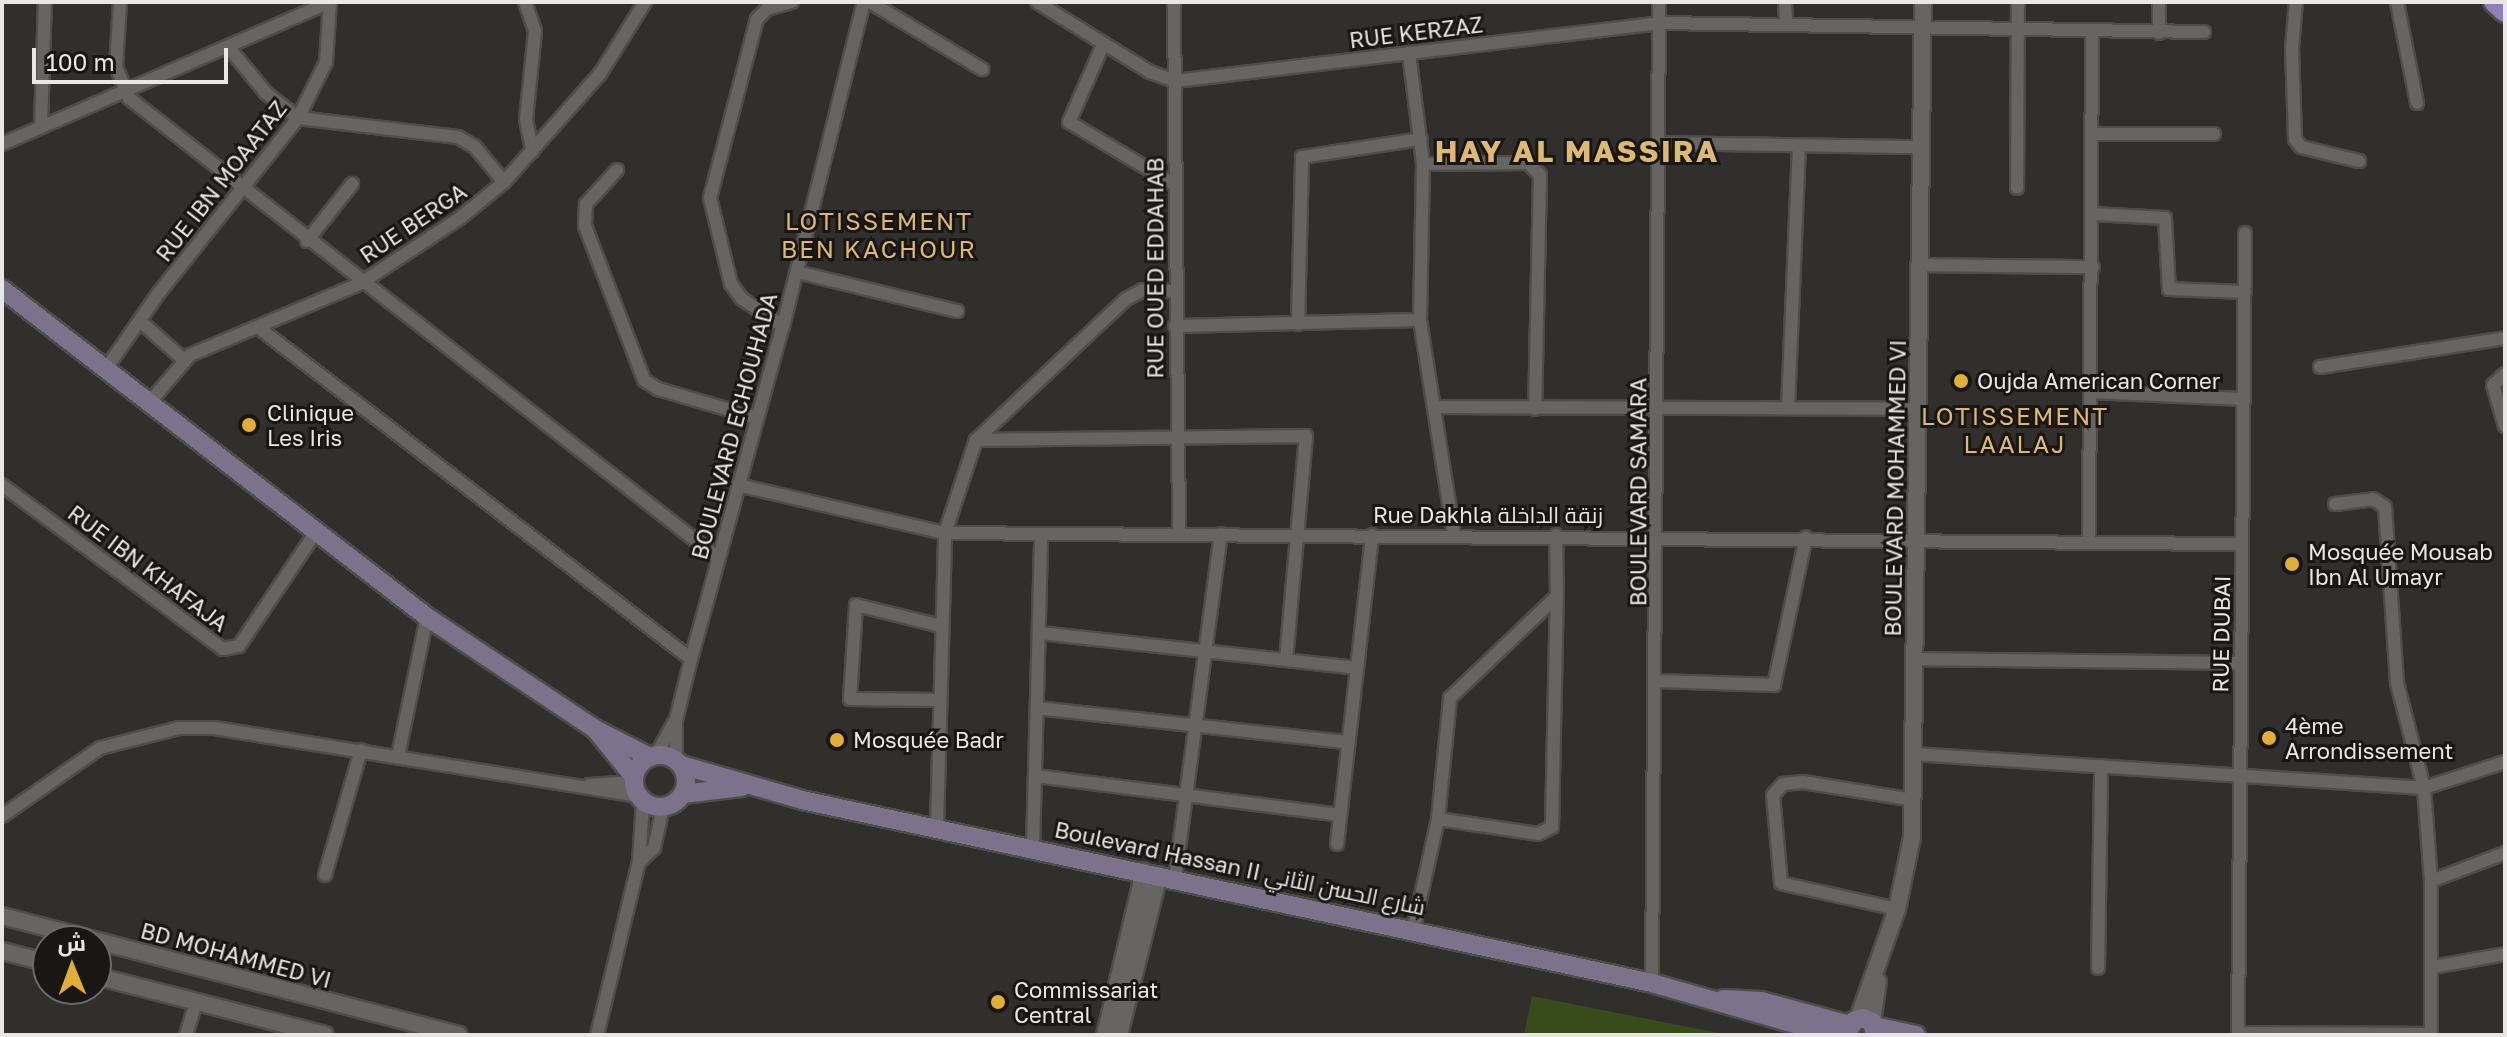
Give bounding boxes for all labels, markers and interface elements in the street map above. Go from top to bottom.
street label: RUE KERZAZ [1348,11,1484,53]
scale bar [36,32,232,82]
text: 100 m [46,47,115,76]
street label: RUE IBN MOAATAZ [150,96,292,266]
district label: HAY AL MASSIRA [1435,133,1719,169]
street label: RUE OUED EDDAHAB [1142,157,1168,379]
street label: RUE BERGA [355,178,471,268]
district label: LOTISSEMENT BEN KACHOUR [781,207,977,263]
street label: BOULEVARD ECHOUHADA [686,290,782,562]
street label: BOULEVARD MOHAMMED VI [1879,339,1911,637]
place label: Oujda American Corner [1977,368,2220,394]
marker: Oujda American Corner [1952,372,1970,390]
street label: BOULEVARD SAMARA [1625,378,1651,606]
place label: Clinique Les Iris [267,399,354,450]
district label: LOTISSEMENT LAALAJ [1921,402,2109,458]
marker: Clinique Les Iris [238,414,260,436]
street label: RUE IBN KHAFAJA [63,499,233,637]
street label: Rue Dakhla زنقة الداخلة [1373,502,1603,528]
place label: Mosquée Mousab Ibn Al Umayr [2308,538,2493,590]
marker: Mosquée Mousab Ibn Al Umayr [2283,555,2301,573]
street label: RUE DUBAI [2207,575,2235,693]
place label: 4ème Arrondissement [2285,712,2453,764]
place label: Mosquée Badr [853,727,1004,753]
marker: 4ème Arrondissement [2260,729,2278,747]
marker: Mosquée Badr [828,731,846,749]
street label: Boulevard Hassan II شارع الحسن الثاني [1052,816,1428,920]
street label: BD MOHAMMED VI [138,917,334,993]
north arrow [32,925,112,1005]
text: ش [57,929,86,956]
place label: Commissariat Central [1014,976,1158,1028]
marker: Commissariat Central [989,993,1007,1011]

